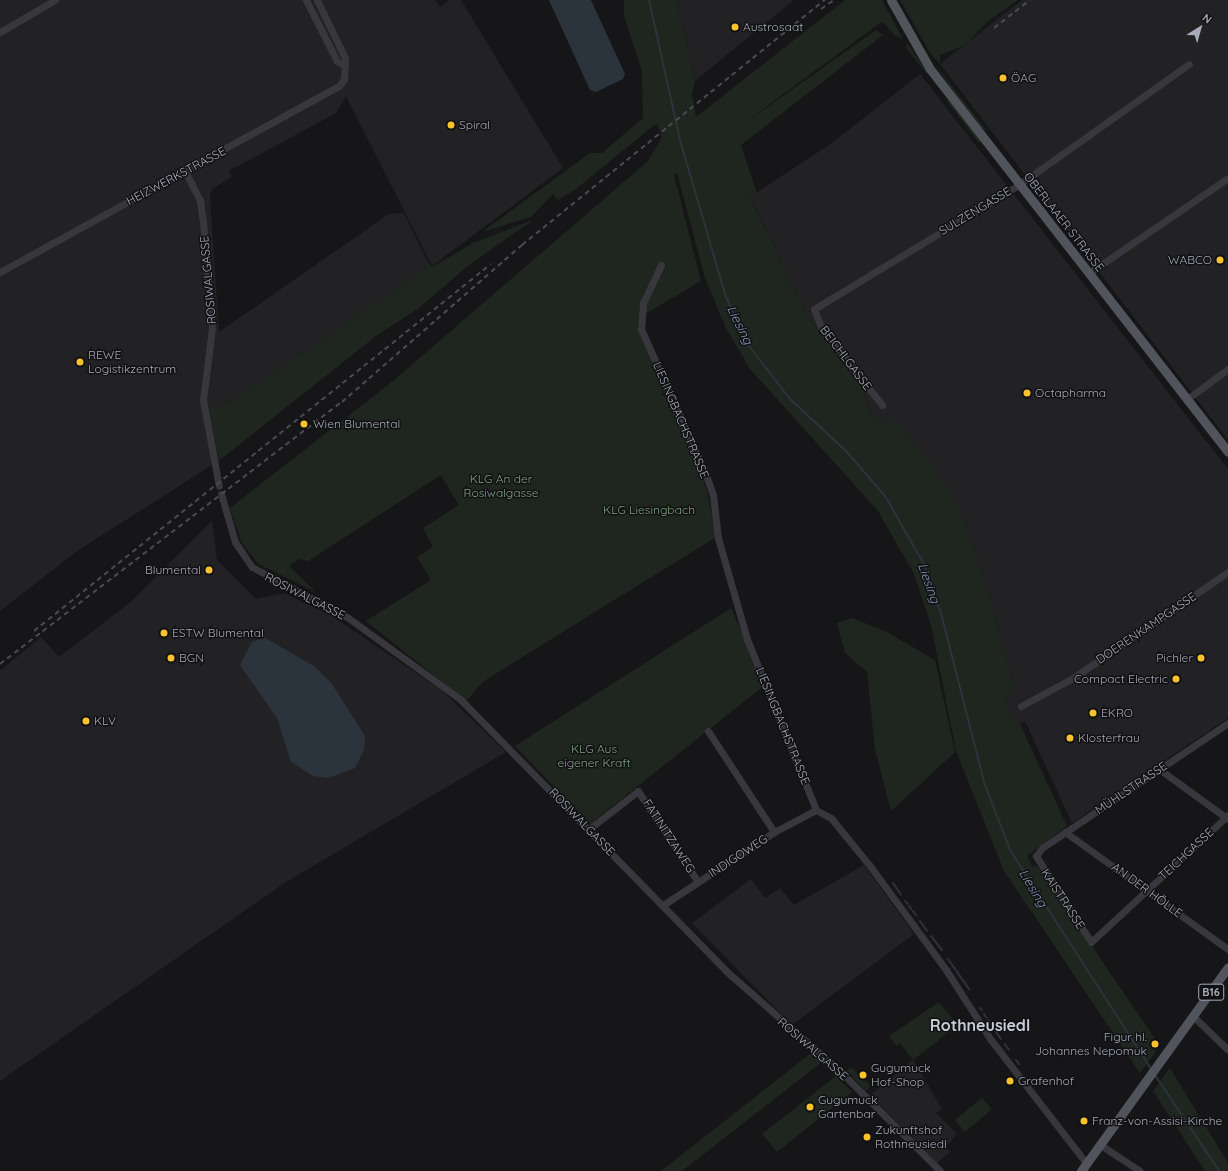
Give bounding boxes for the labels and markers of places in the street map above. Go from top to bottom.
place label: Austrosaat [743,20,803,34]
marker: Austrosaat [730,22,740,32]
place label: ÖAG [1011,71,1036,85]
marker: ÖAG [998,73,1008,83]
place label: Spiral [459,118,490,132]
marker: Spiral [446,120,456,130]
place label: WABCO [1168,253,1212,267]
marker: WABCO [1215,255,1225,265]
place label: REWE Logistikzentrum [88,348,176,376]
marker: REWE Logistikzentrum [75,357,85,367]
place label: Octapharma [1035,386,1106,400]
marker: Octapharma [1022,388,1032,398]
place label: Wien Blumental [313,417,400,431]
marker: Wien Blumental [298,418,310,430]
place label: Blumental [145,563,201,577]
marker: Blumental [204,565,214,575]
place label: ESTW Blumental [172,626,264,640]
marker: ESTW Blumental [159,628,169,638]
place label: BGN [179,651,204,665]
place label: Pichler [1156,651,1193,665]
marker: BGN [166,653,176,663]
marker: Pichler [1196,653,1206,663]
place label: Compact Electric [1074,672,1168,686]
marker: Compact Electric [1171,674,1181,684]
place label: EKRO [1101,706,1133,720]
marker: EKRO [1088,708,1098,718]
place label: KLV [94,714,116,728]
marker: KLV [81,716,91,726]
place label: Klosterfrau [1078,731,1140,745]
marker: Klosterfrau [1065,733,1075,743]
place label: Figur hl. Johannes Nepomuk [1035,1030,1147,1058]
marker: Figur hl. Johannes Nepomuk [1150,1039,1160,1049]
place label: Gugumuck Hof-Shop [871,1061,931,1089]
marker: Gugumuck Hof-Shop [858,1070,868,1080]
place label: Grafenhof [1018,1074,1074,1088]
marker: Grafenhof [1005,1076,1015,1086]
place label: Gugumuck Gartenbar [818,1093,878,1121]
marker: Gugumuck Gartenbar [805,1102,815,1112]
place label: Franz-von-Assisi-Kirche [1092,1114,1222,1128]
marker: Franz-von-Assisi-Kirche [1079,1116,1089,1126]
place label: Zukunftshof Rothneusiedl [875,1123,947,1151]
marker: Zukunftshof Rothneusiedl [862,1132,872,1142]

